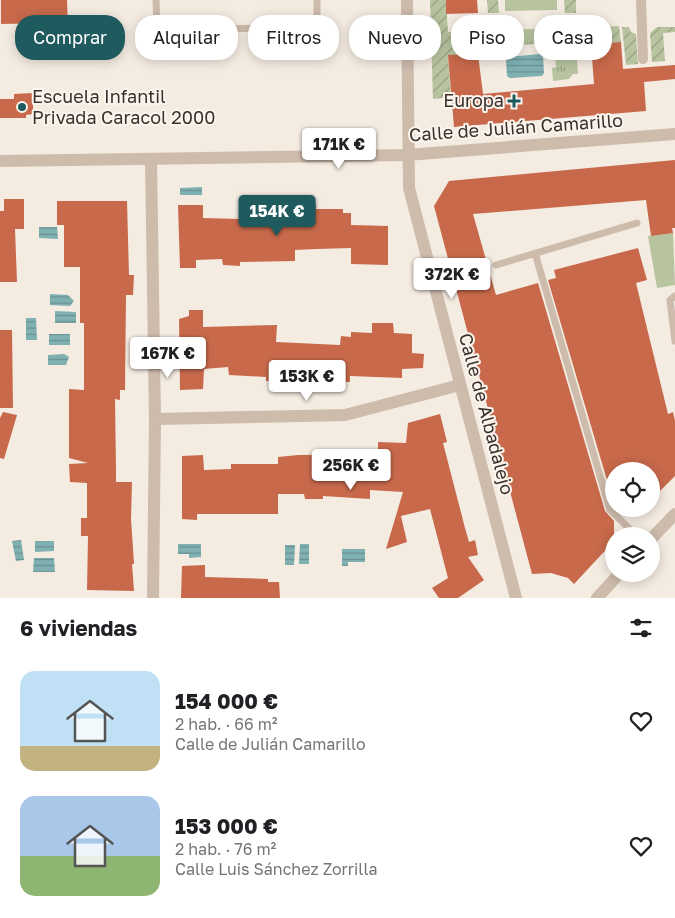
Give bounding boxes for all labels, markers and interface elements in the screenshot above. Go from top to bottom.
chip: Comprar [15,15,125,60]
chip: Alquilar [135,15,238,60]
chip: Filtros [248,15,339,60]
chip: Nuevo [349,15,441,60]
chip: Piso [451,15,524,60]
chip: Casa [534,15,612,60]
place label: Escuela Infantil Privada Caracol 2000 [32,85,215,128]
place label: Europa [443,89,504,111]
marker: Europa [508,95,520,107]
marker: Escuela Infantil Privada Caracol 2000 [16,101,28,113]
street label: Calle de Julián Camarillo [408,109,624,145]
pin: 171K € [298,128,380,170]
text: 171K € [313,134,365,154]
pin: 154K € [236,194,318,237]
text: 154K € [250,201,304,221]
pin: 372K € [411,258,493,300]
text: 372K € [424,264,480,284]
street label: Calle de Albadalejo [455,331,519,497]
pin: 167K € [127,336,209,379]
text: 167K € [141,343,195,363]
pin: 153K € [266,360,348,402]
text: 153K € [280,366,334,386]
pin: 256K € [310,448,392,491]
text: 256K € [323,455,379,475]
map controls [605,462,660,582]
button: locate [605,462,660,517]
button: layers [605,527,660,582]
icon: filters [627,614,655,642]
text: 6 viviendas [20,615,137,641]
text: 154 000 € [175,688,278,714]
icon: home [60,691,120,751]
icon: heart [627,707,655,735]
text: 2 hab. · 66 m² [175,714,278,734]
text: Calle de Julián Camarillo [175,734,366,754]
text: 153 000 € [175,813,278,839]
icon: home [60,816,120,876]
icon: heart [627,832,655,860]
text: 2 hab. · 76 m² [175,839,276,859]
text: Calle Luis Sánchez Zorrilla [175,859,378,879]

